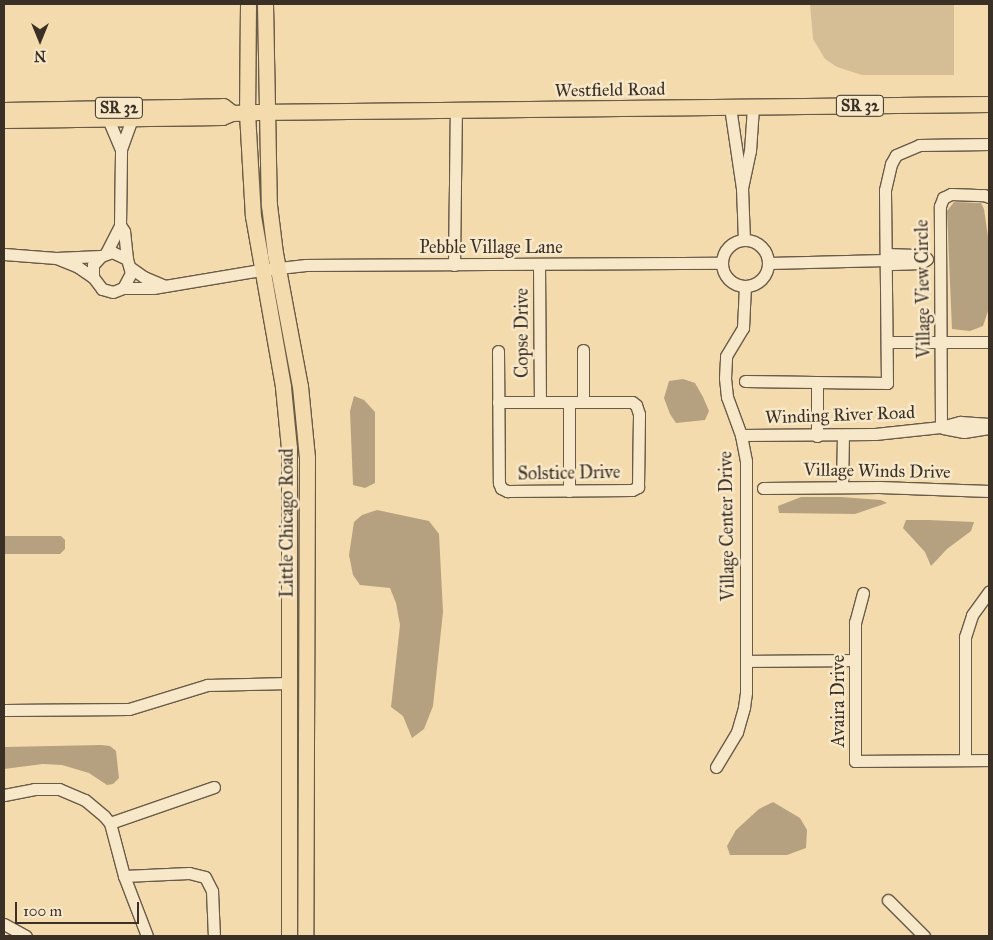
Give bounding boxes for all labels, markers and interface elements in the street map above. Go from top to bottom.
north arrow [15,15,65,65]
text: N [34,47,46,64]
street label: Westfield Road [554,78,666,102]
road number: SR 32 [835,92,885,120]
road number: SR 32 [94,95,144,122]
street label: Village View Circle [911,219,935,359]
street label: Pebble Village Lane [419,236,563,258]
street label: Copse Drive [511,288,533,378]
street label: Winding River Road [765,402,915,428]
street label: Little Chicago Road [276,448,298,598]
street label: Village Center Drive [715,451,739,601]
street label: Village Winds Drive [803,459,951,483]
street label: Solstice Drive [517,461,621,485]
street label: Avaira Drive [827,655,849,747]
scale bar [18,892,141,924]
text: 100 m [23,902,62,920]

